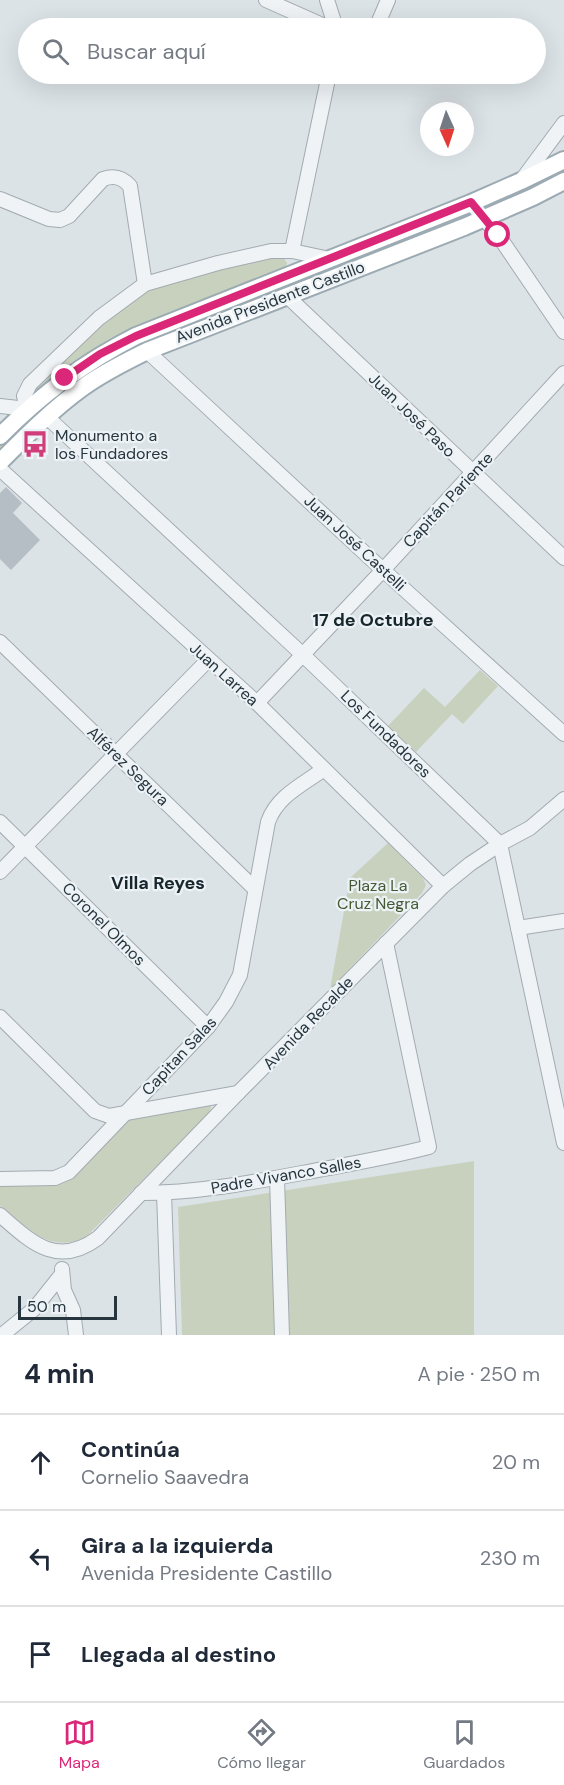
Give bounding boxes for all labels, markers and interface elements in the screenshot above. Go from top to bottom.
search box [18,18,546,84]
icon: search [39,35,72,68]
text: Buscar aquí [87,37,206,66]
north arrow [420,102,474,156]
route start [484,221,510,247]
street label: Avenida Presidente Castillo [172,256,368,348]
route end [51,364,77,390]
street label: Juan José Paso [364,368,460,462]
place label: Monumento a los Fundadores [55,425,168,464]
bus stop icon: Monumento a los Fundadores [20,429,50,459]
street label: Capitán Pariente [398,448,498,552]
street label: Juan José Castelli [300,490,410,596]
district label: 17 de Octubre [313,608,434,632]
street label: Juan Larrea [185,637,263,711]
street label: Los Fundadores [336,686,436,782]
street label: Alférez Segura [83,722,173,810]
district label: Villa Reyes [111,871,205,895]
park label: Plaza La Cruz Negra [337,875,419,914]
street label: Coronel Olmos [58,878,150,970]
street label: Avenida Recalde [258,972,358,1074]
street label: Capitan Salas [137,1012,221,1100]
street label: Padre Vivanco Salles [209,1151,363,1199]
scale bar [18,1293,117,1320]
text: 50 m [27,1296,66,1317]
text: 4 min [24,1357,95,1391]
text: A pie · 250 m [418,1361,540,1387]
text: Continúa [81,1435,180,1464]
icon: ahead [24,1446,57,1479]
text: 20 m [492,1449,540,1475]
text: Cornelio Saavedra [81,1464,249,1490]
text: Gira a la izquierda [81,1531,273,1560]
icon: left [24,1542,57,1575]
text: 230 m [480,1545,540,1571]
text: Avenida Presidente Castillo [81,1560,332,1586]
icon: arrive [24,1638,57,1671]
text: Llegada al destino [81,1640,276,1669]
tab: Mapa [59,1716,100,1773]
tab: Cómo llegar [217,1716,306,1773]
tab: Guardados [423,1716,505,1773]

